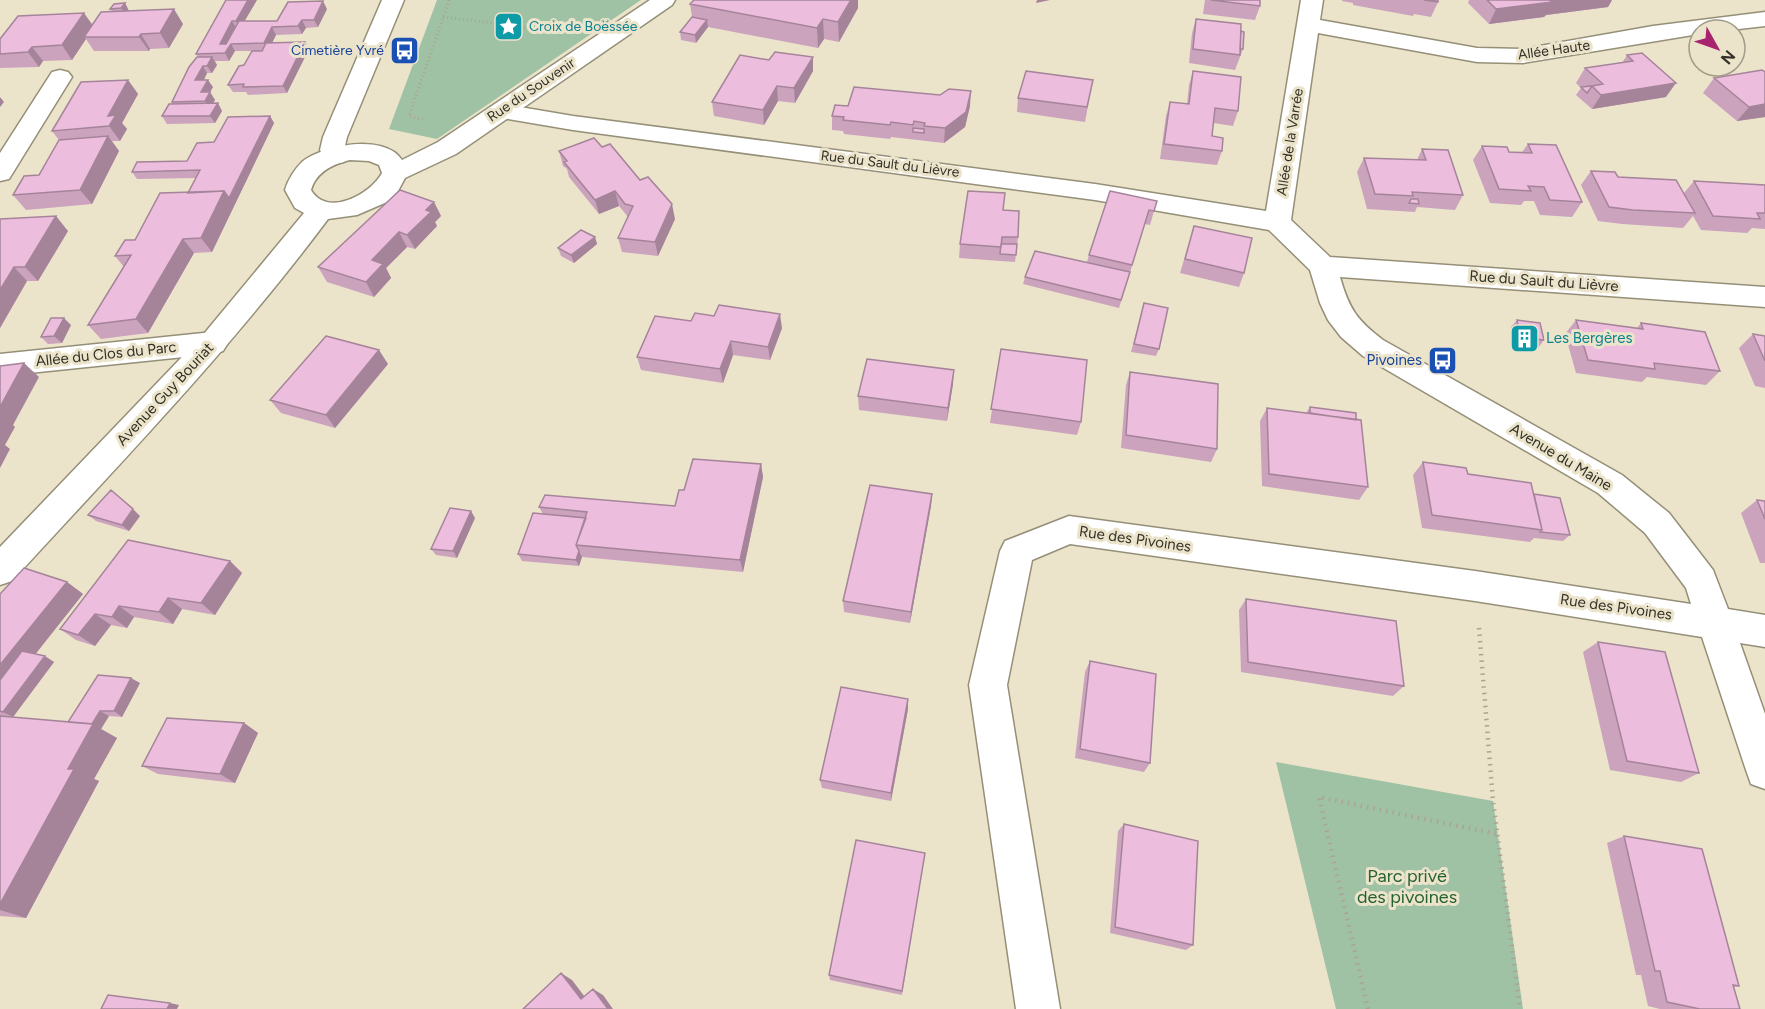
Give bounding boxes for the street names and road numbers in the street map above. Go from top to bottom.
street label: Allée Haute [1517,36,1592,63]
street label: Rue du Souvenir [484,54,578,126]
street label: Allée de la Varrée [1273,87,1307,197]
street label: Rue du Sault du Lièvre [820,147,961,181]
street label: Rue du Sault du Lièvre [1469,267,1619,295]
street label: Allée du Clos du Parc [35,338,177,370]
street label: Avenue Guy Bouriat [113,339,217,449]
street label: Avenue du Maine [1507,419,1615,495]
street label: Rue des Pivoines [1078,522,1192,556]
street label: Rue des Pivoines [1559,590,1673,624]

